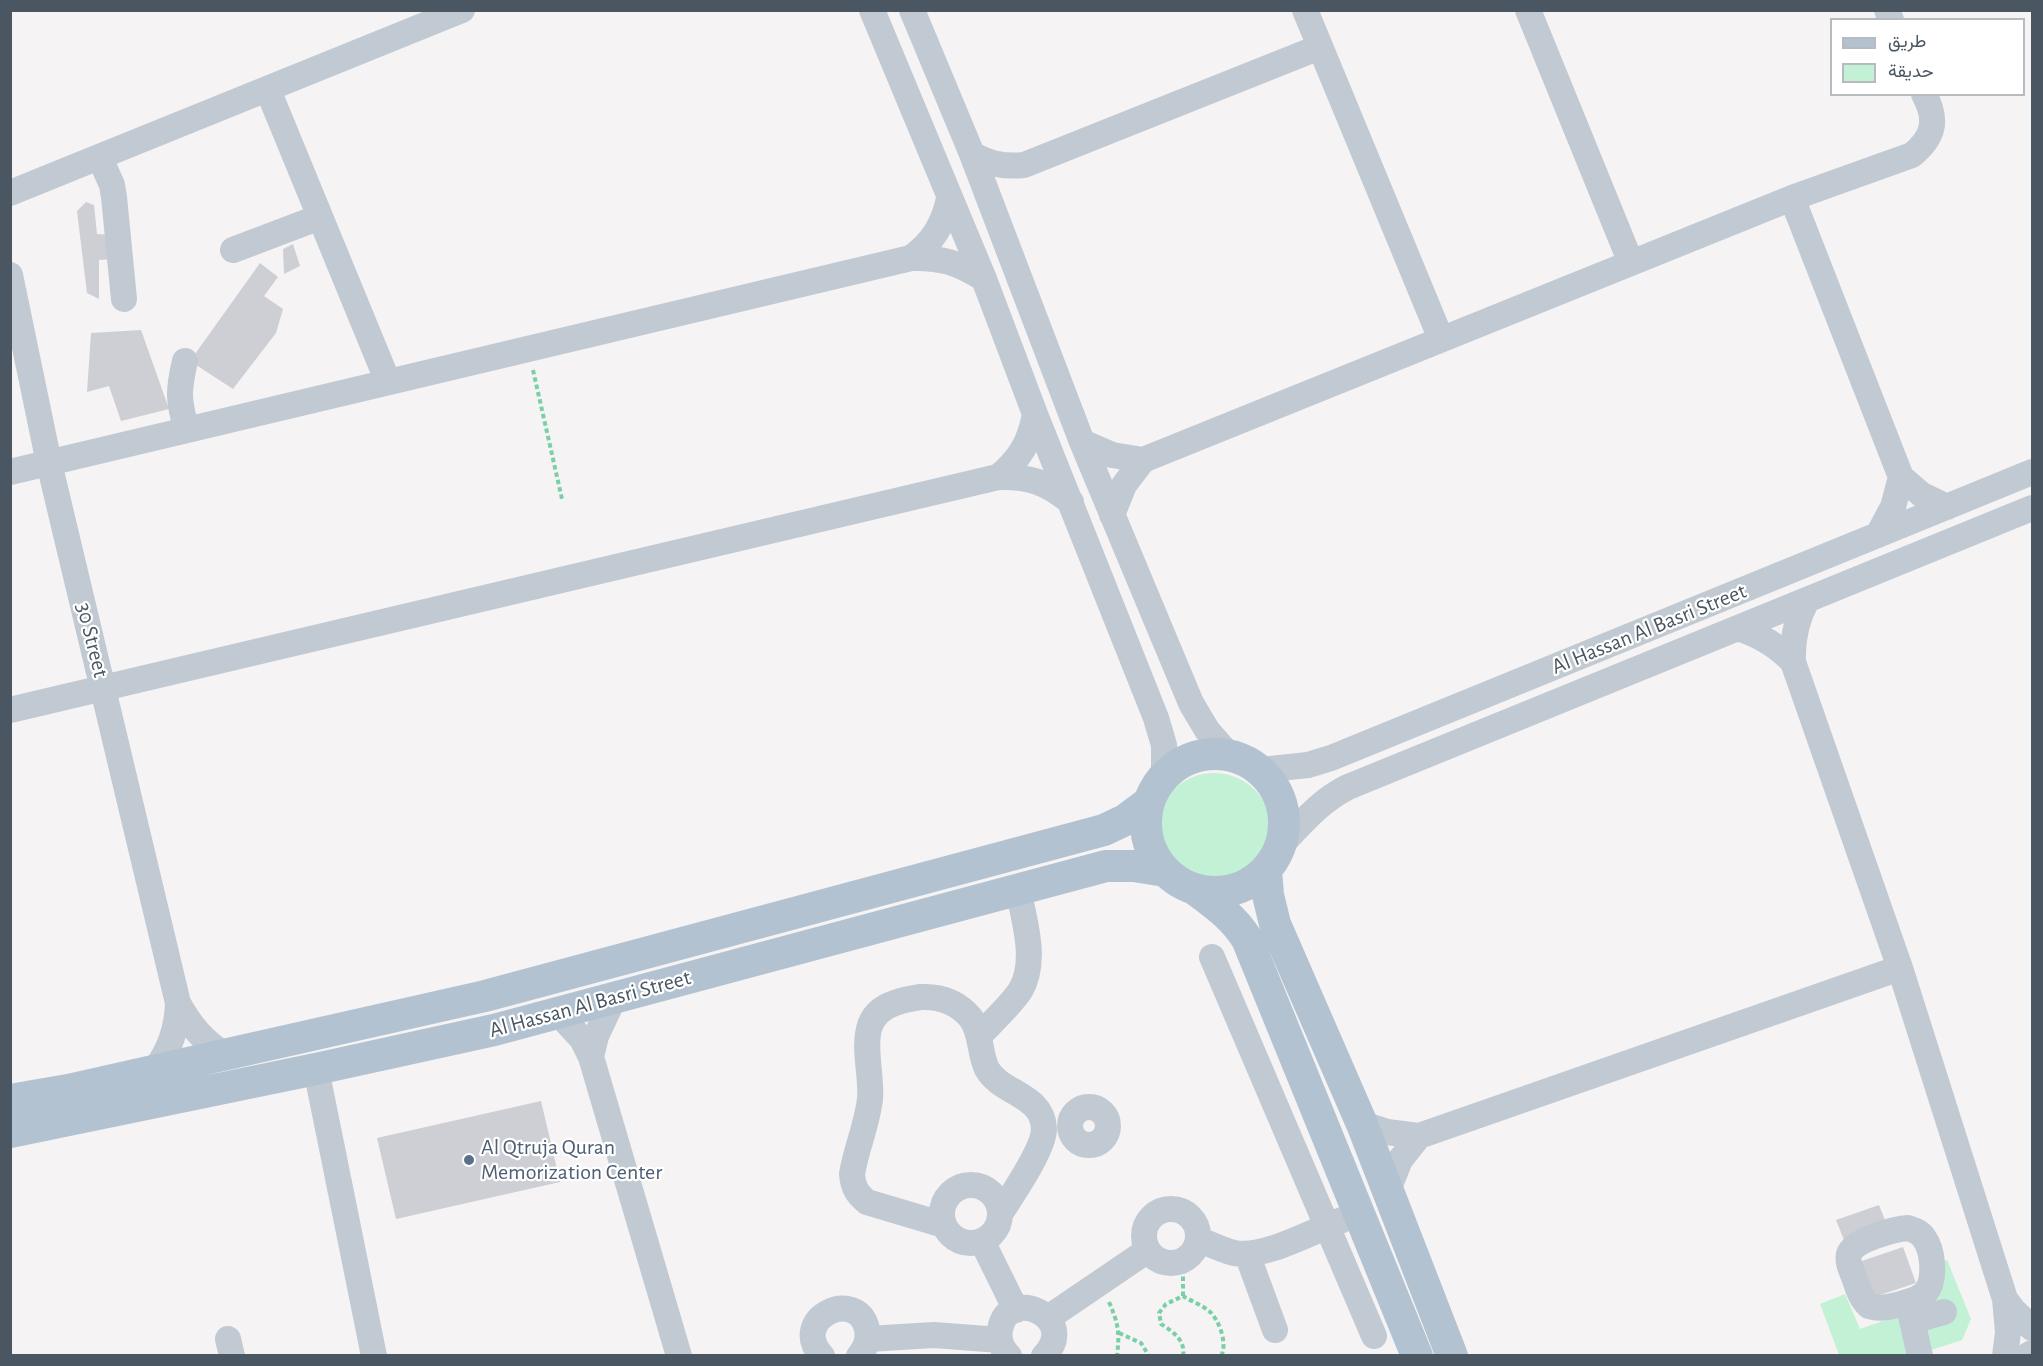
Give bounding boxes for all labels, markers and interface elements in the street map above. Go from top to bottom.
legend [1830,18,2025,96]
text: طريق [1888,33,1926,51]
text: حديقة [1888,63,1934,81]
street label: Al Hassan Al Basri Street [1548,578,1750,680]
street label: 30 Street [70,600,114,680]
street label: Al Hassan Al Basri Street [486,964,694,1044]
place label: Al Qtruja Quran Memorization Center [481,1134,662,1186]
marker: Al Qtruja Quran Memorization Center [462,1153,476,1167]

